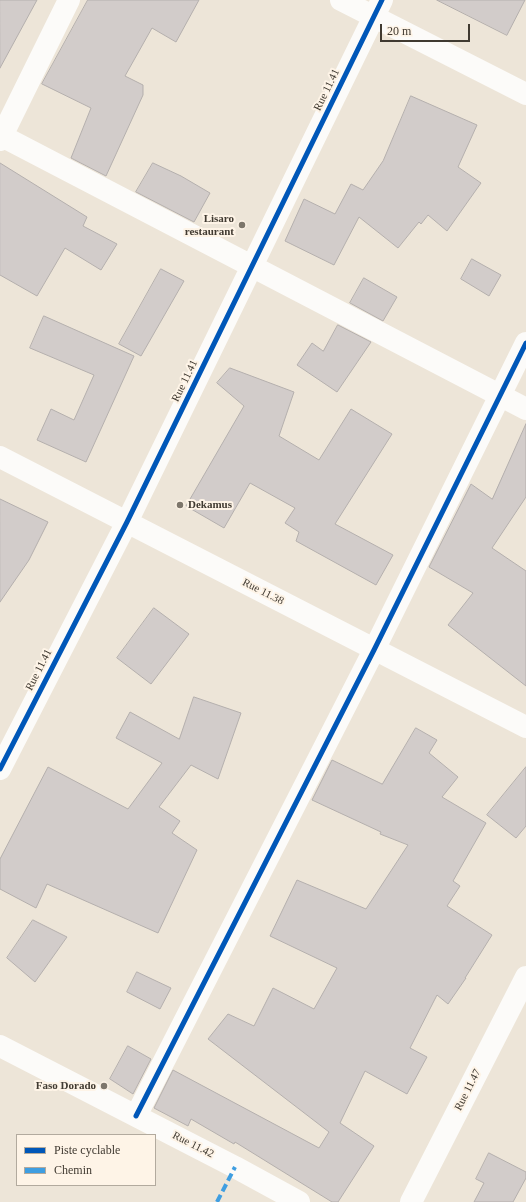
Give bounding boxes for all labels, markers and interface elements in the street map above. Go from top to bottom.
scale bar [382,16,472,42]
text: 20 m [387,24,411,38]
street label: Rue 11.41 [311,67,343,113]
place label: Lisaro restaurant [185,212,234,238]
marker: Lisaro restaurant [237,220,247,230]
street label: Rue 11.41 [169,358,201,404]
place label: Dekamus [188,498,232,512]
marker: Dekamus [175,500,185,510]
street label: Rue 11.38 [240,576,286,608]
street label: Rue 11.41 [23,647,55,693]
street label: Rue 11.47 [452,1067,484,1113]
place label: Faso Dorado [36,1079,96,1093]
marker: Faso Dorado [99,1081,109,1091]
street label: Rue 11.42 [170,1129,216,1161]
legend [16,1134,156,1186]
text: Piste cyclable [54,1143,120,1157]
text: Chemin [54,1163,92,1177]

